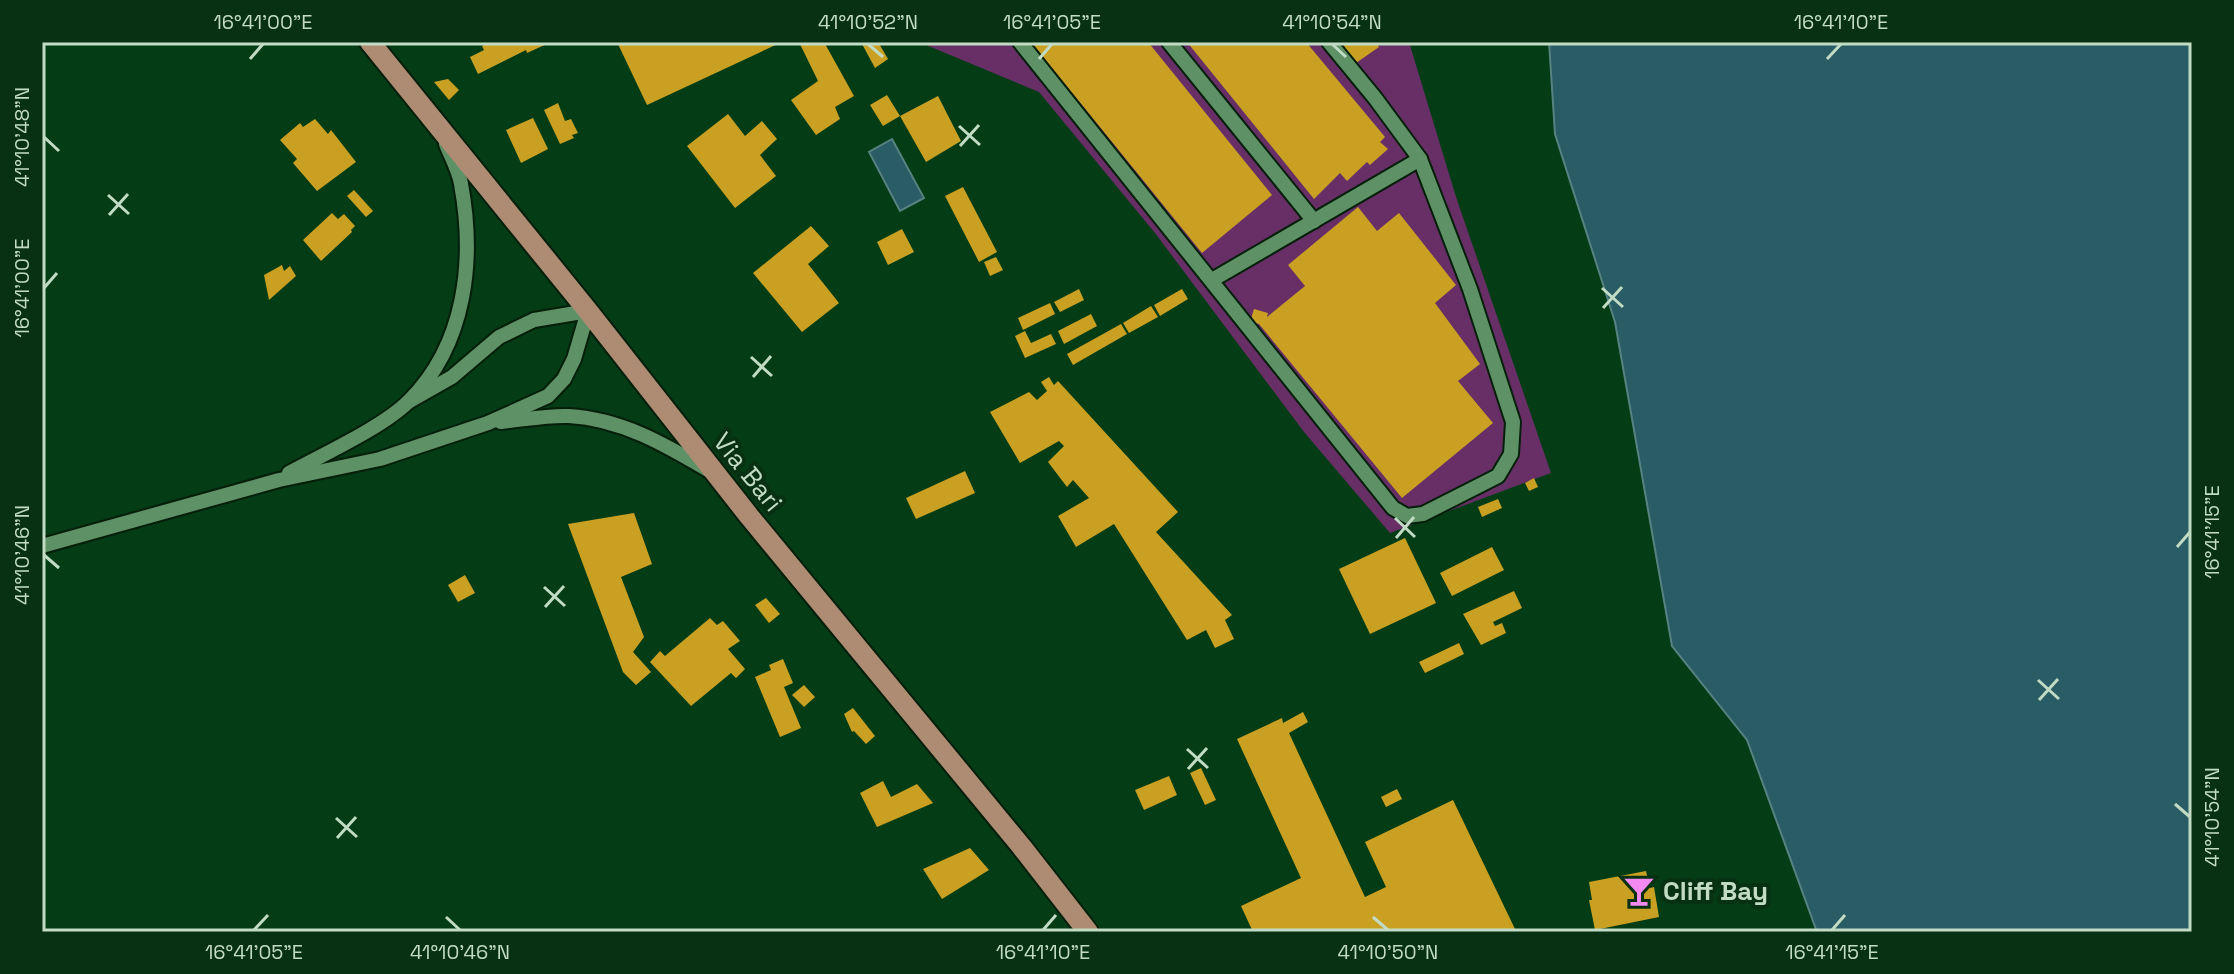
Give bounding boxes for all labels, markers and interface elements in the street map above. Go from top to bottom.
text: 16°41'00"E [213,9,313,35]
text: 41°10'52"N [818,9,918,35]
text: 16°41'05"E [1003,9,1101,35]
text: 41°10'54"N [1282,9,1382,35]
text: 16°41'10"E [1794,9,1888,35]
text: 41°10'48"N [9,87,35,187]
text: 16°41'00"E [9,238,35,338]
street label: Via Bari [706,425,790,519]
text: 16°41'15"E [2199,485,2225,579]
text: 41°10'46"N [9,505,35,605]
text: 41°10'54"N [2199,767,2225,867]
bar icon: Cliff Bay [1622,874,1656,908]
place label: Cliff Bay [1663,874,1768,908]
text: 16°41'05"E [205,939,303,965]
text: 41°10'46"N [410,939,510,965]
text: 16°41'10"E [996,939,1090,965]
text: 41°10'50"N [1338,939,1438,965]
text: 16°41'15"E [1785,939,1879,965]

